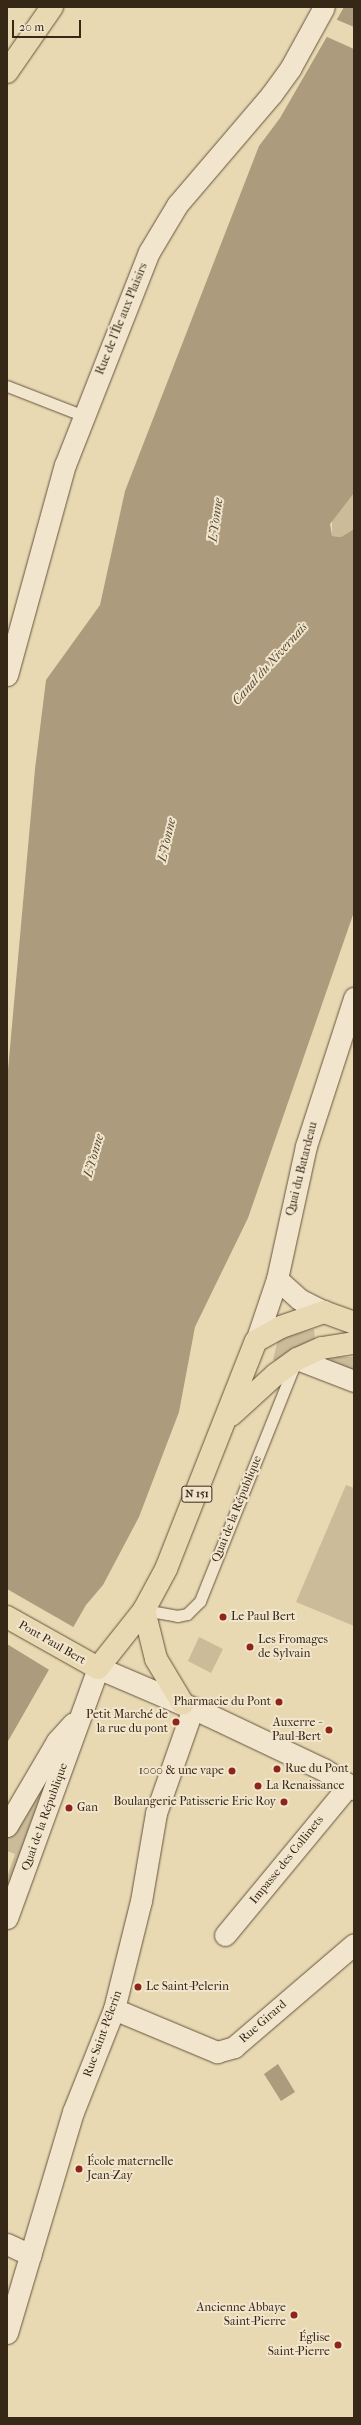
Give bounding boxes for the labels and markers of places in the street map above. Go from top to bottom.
place label: Le Paul Bert [231,1610,295,1624]
marker: Le Paul Bert [218,1612,228,1622]
place label: Les Fromages de Sylvain [258,1633,328,1661]
marker: Les Fromages de Sylvain [245,1642,255,1652]
place label: Pharmacie du Pont [174,1695,271,1709]
marker: Pharmacie du Pont [274,1697,284,1707]
place label: Petit Marché de la rue du pont [86,1708,168,1736]
place label: Auxerre - Paul-Bert [272,1716,321,1744]
marker: Petit Marché de la rue du pont [171,1717,181,1727]
marker: Auxerre - Paul-Bert [324,1725,334,1735]
place label: Rue du Pont [285,1762,349,1776]
place label: 1000 & une vape [139,1764,224,1778]
marker: Rue du Pont [272,1764,282,1774]
marker: 1000 & une vape [227,1766,237,1776]
place label: La Renaissance [266,1779,344,1793]
marker: La Renaissance [253,1781,263,1791]
place label: Boulangerie Patisserie Eric Roy [113,1795,276,1809]
marker: Boulangerie Patisserie Eric Roy [279,1797,289,1807]
place label: Gan [77,1801,98,1815]
marker: Gan [64,1803,74,1813]
place label: Le Saint-Pelerin [146,1980,229,1994]
marker: Le Saint-Pelerin [133,1982,143,1992]
place label: École maternelle Jean-Zay [87,2155,173,2183]
marker: École maternelle Jean-Zay [74,2164,84,2174]
place label: Ancienne Abbaye Saint-Pierre [197,2301,286,2329]
marker: Ancienne Abbaye Saint-Pierre [289,2310,299,2320]
place label: Église Saint-Pierre [268,2331,330,2359]
marker: Église Saint-Pierre [333,2340,343,2350]

